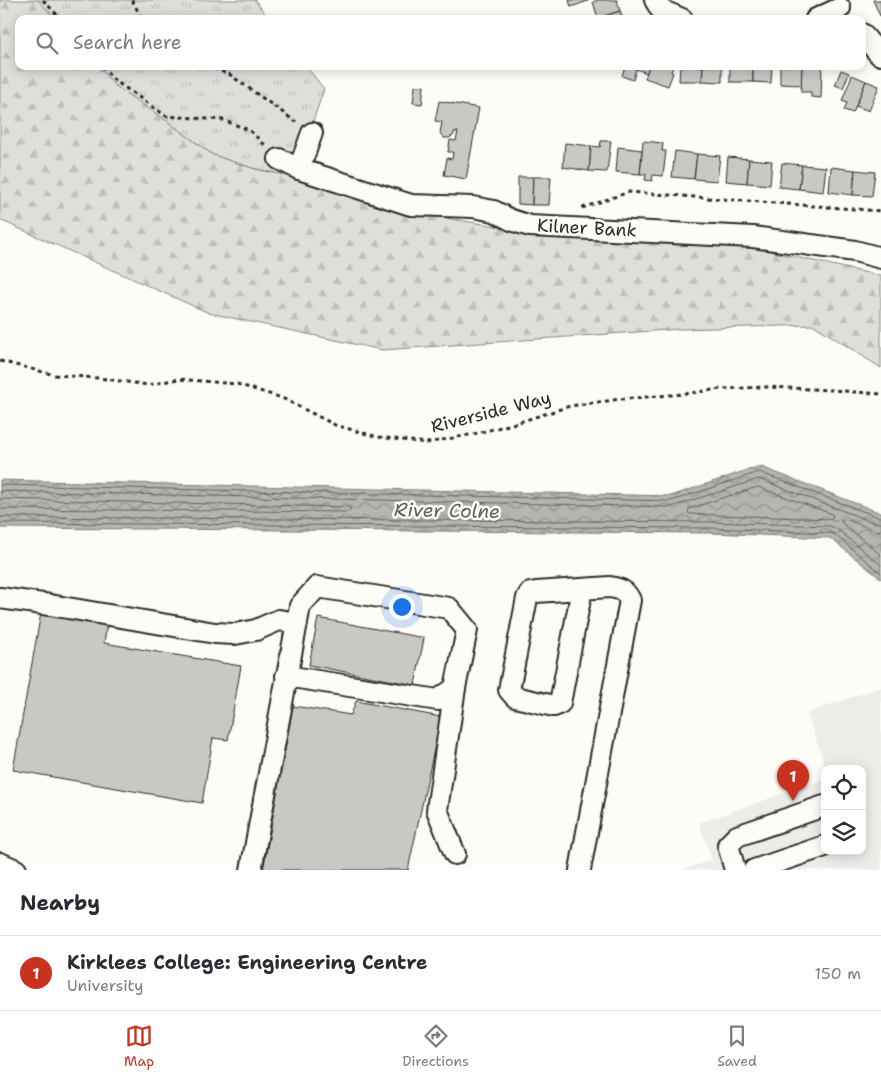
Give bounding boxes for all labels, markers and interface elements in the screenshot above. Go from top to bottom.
search box [15,15,866,70]
icon: search [33,29,61,57]
text: Search here [73,30,182,55]
street label: Kilner Bank [536,213,638,243]
street label: Riverside Way [428,385,554,439]
water label: River Colne [394,497,500,524]
your location [389,594,415,620]
pin: 1 [777,760,809,801]
map controls [821,765,866,855]
button: locate [821,765,866,810]
button: layers [821,810,866,855]
text: Nearby [20,889,100,917]
text: Kirklees College: Engineering Centre [67,950,427,975]
text: 1 [32,963,40,984]
text: 150 m [814,963,861,984]
text: University [67,975,143,996]
tab: Map [124,1022,154,1070]
tab: Directions [402,1022,469,1070]
tab: Saved [717,1022,757,1070]

